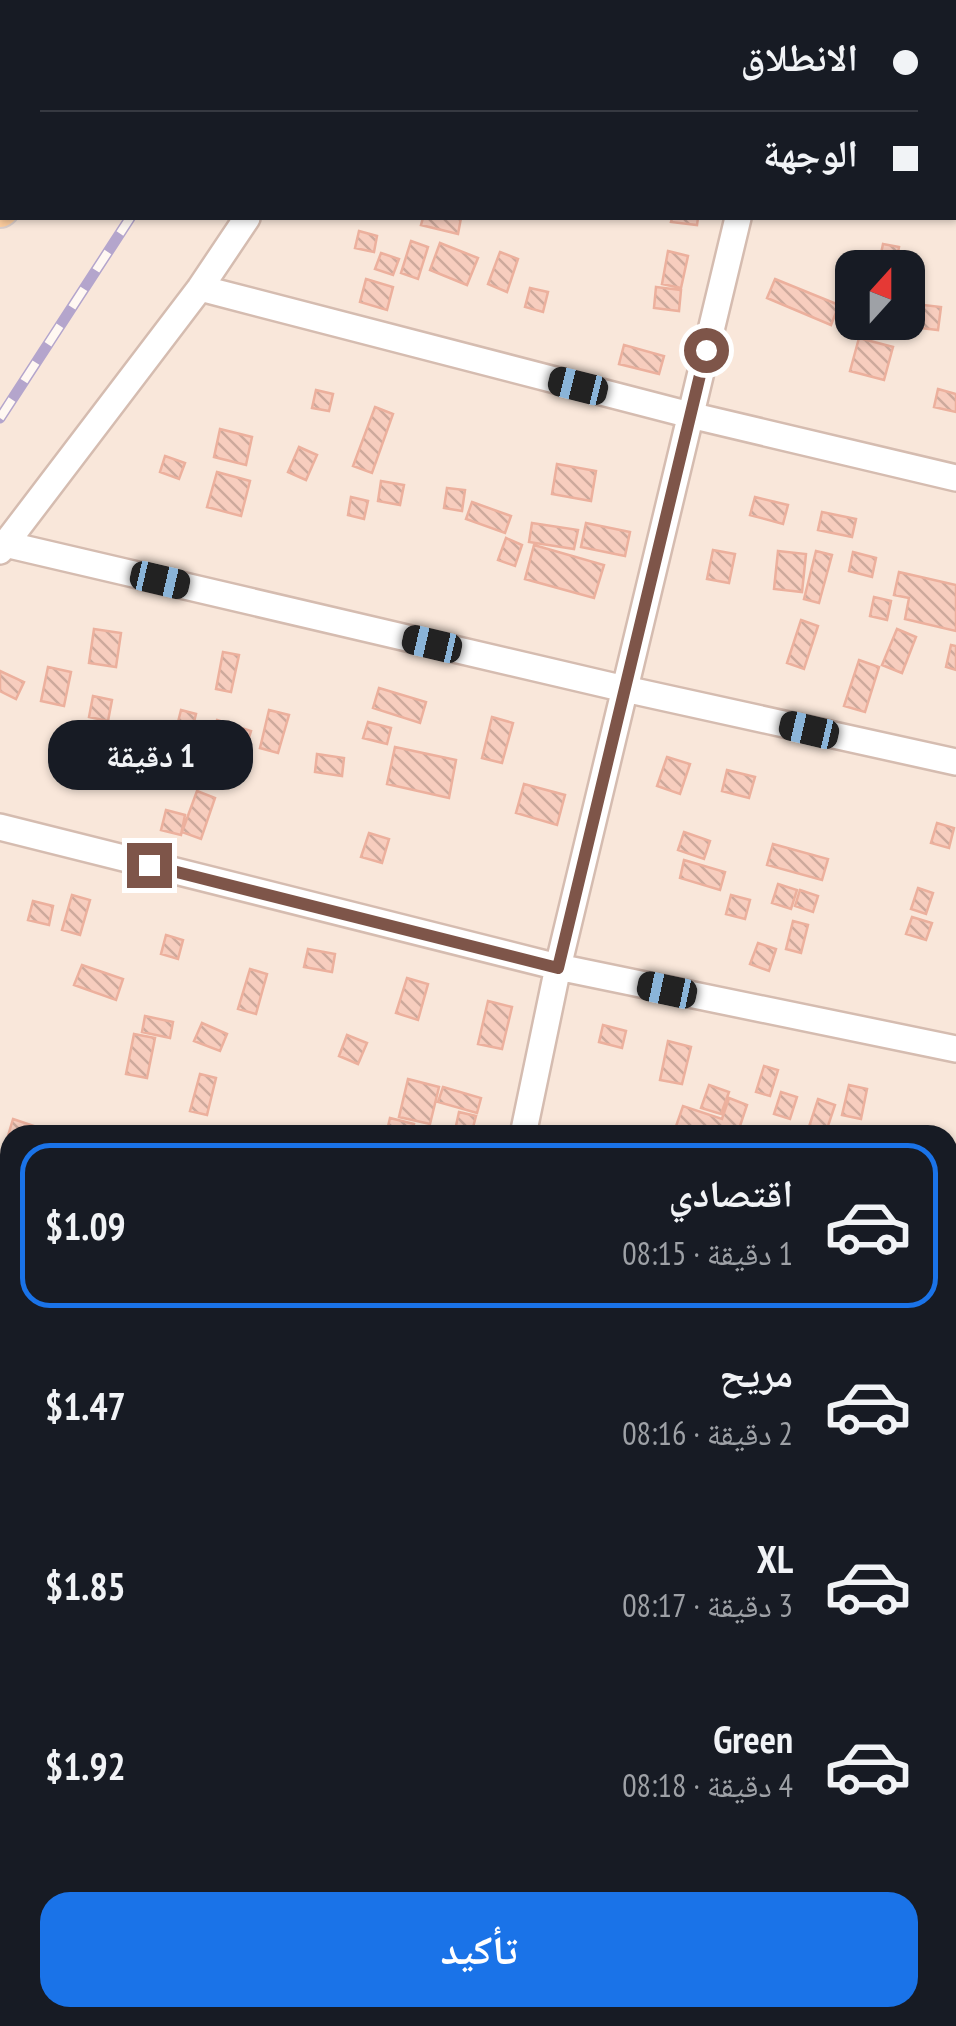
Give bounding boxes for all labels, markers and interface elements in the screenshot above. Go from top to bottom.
text: الانطلاق [740,32,858,81]
text: الوجهة [763,128,858,177]
north arrow [835,250,925,340]
map controls [835,250,925,340]
route start [684,328,729,373]
car [545,364,611,408]
car [127,559,193,601]
car [399,623,465,665]
car [776,709,842,751]
callout: 1 دقيقة [46,720,252,790]
text: 1 دقيقة [106,734,195,776]
route end [127,843,172,888]
car [635,969,699,1011]
text: اقتصادي [669,1168,793,1217]
icon: car [823,1181,913,1271]
text: $1.09 [45,1201,126,1250]
text: 1 دقيقة · 08:15 [622,1232,793,1274]
text: مريح [719,1348,793,1397]
icon: car [823,1361,913,1451]
text: $1.47 [45,1381,126,1430]
text: 2 دقيقة · 08:16 [622,1412,793,1454]
text: XL [757,1534,793,1583]
icon: car [823,1541,913,1631]
text: $1.85 [45,1561,126,1610]
text: 3 دقيقة · 08:17 [622,1584,793,1626]
text: Green [713,1714,793,1763]
icon: car [823,1721,913,1811]
text: $1.92 [45,1741,126,1790]
text: 4 دقيقة · 08:18 [622,1764,793,1806]
button: تأكيد [40,1892,918,2007]

